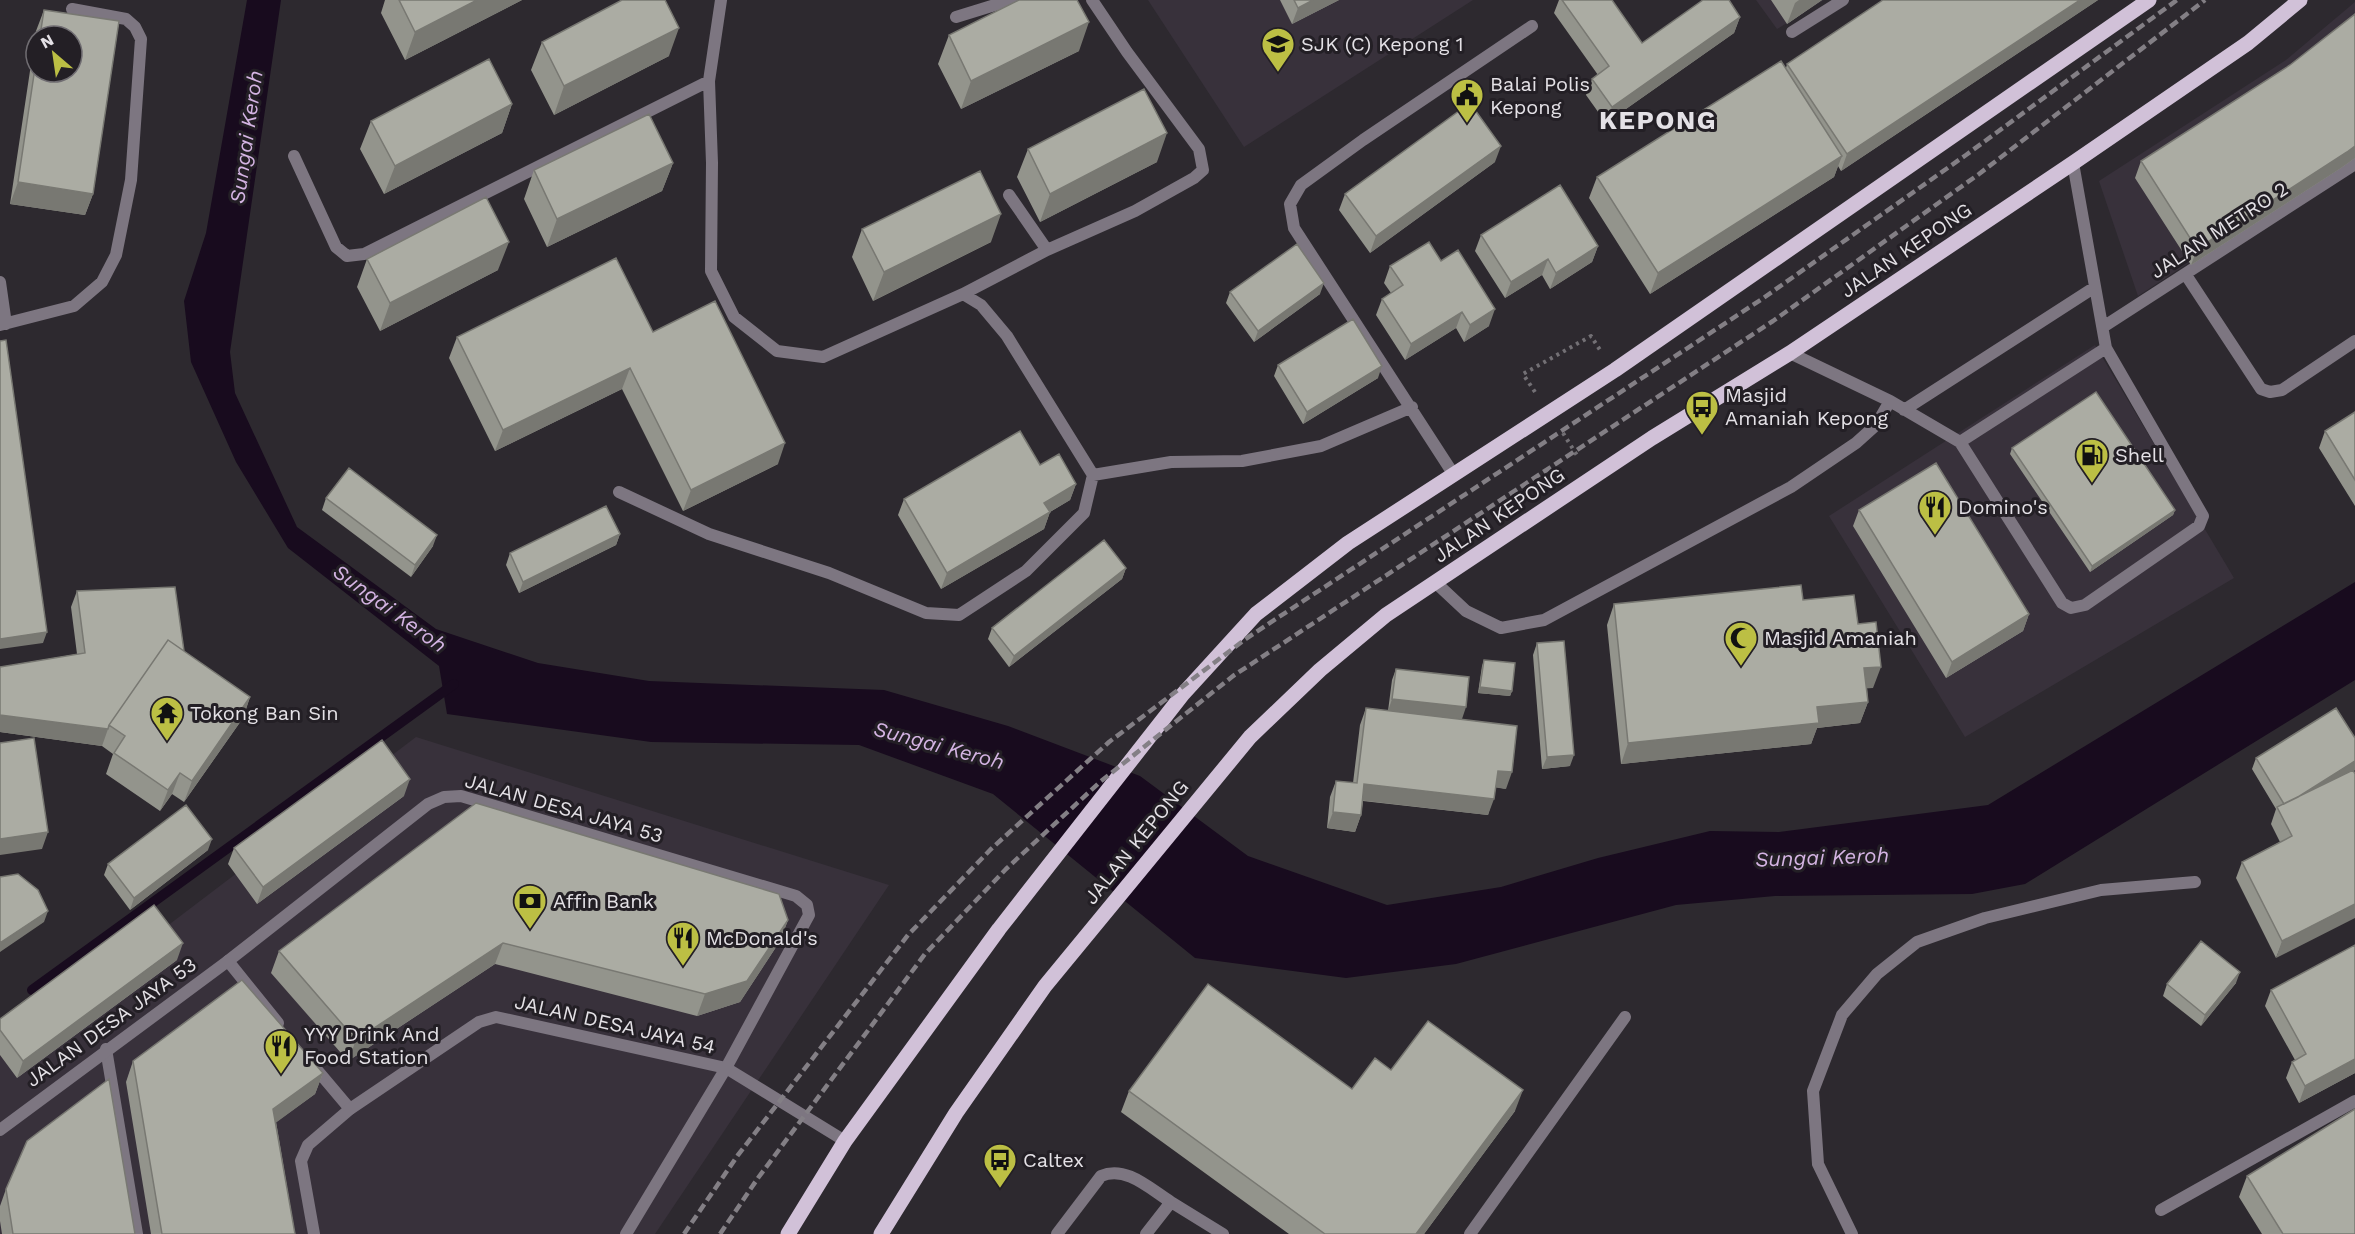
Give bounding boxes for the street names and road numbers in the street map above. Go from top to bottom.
street label: JALAN METRO 2 [2146,177,2292,283]
street label: JALAN KEPONG [1836,197,1976,303]
street label: JALAN KEPONG [1429,462,1569,568]
street label: JALAN DESA JAYA 53 [462,768,666,848]
street label: JALAN KEPONG [1079,775,1193,909]
street label: JALAN DESA JAYA 53 [21,952,201,1092]
street label: JALAN DESA JAYA 54 [512,989,718,1059]

